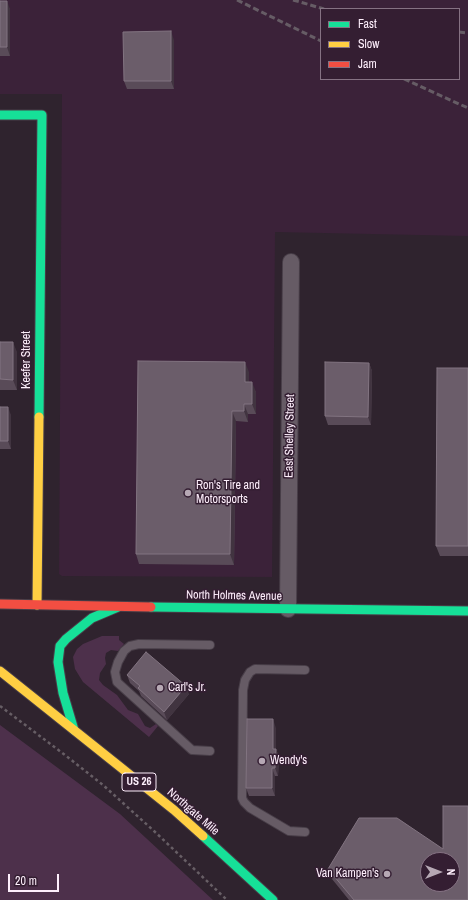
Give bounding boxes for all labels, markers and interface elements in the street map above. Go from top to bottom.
legend [320,8,460,80]
text: Fast [358,16,377,32]
text: Slow [358,36,379,52]
text: Jam [358,56,377,72]
street label: Keefer Street [20,331,34,389]
street label: East Shelley Street [282,394,298,478]
place label: Ron's Tire and Motorsports [196,479,260,507]
marker: Ron's Tire and Motorsports [183,488,193,498]
street label: North Holmes Avenue [186,588,282,604]
place label: Carl's Jr. [168,681,206,695]
marker: Carl's Jr. [155,683,165,693]
place label: Wendy's [270,754,307,768]
marker: Wendy's [257,756,267,766]
road number: US 26 [122,773,156,791]
street label: Northgate Mile [164,785,222,839]
north arrow [420,852,460,892]
scale bar [10,866,61,892]
place label: Van Kampen's [316,867,379,881]
marker: Van Kampen's [382,869,392,879]
text: N [444,869,458,875]
text: 20 m [15,873,37,889]

